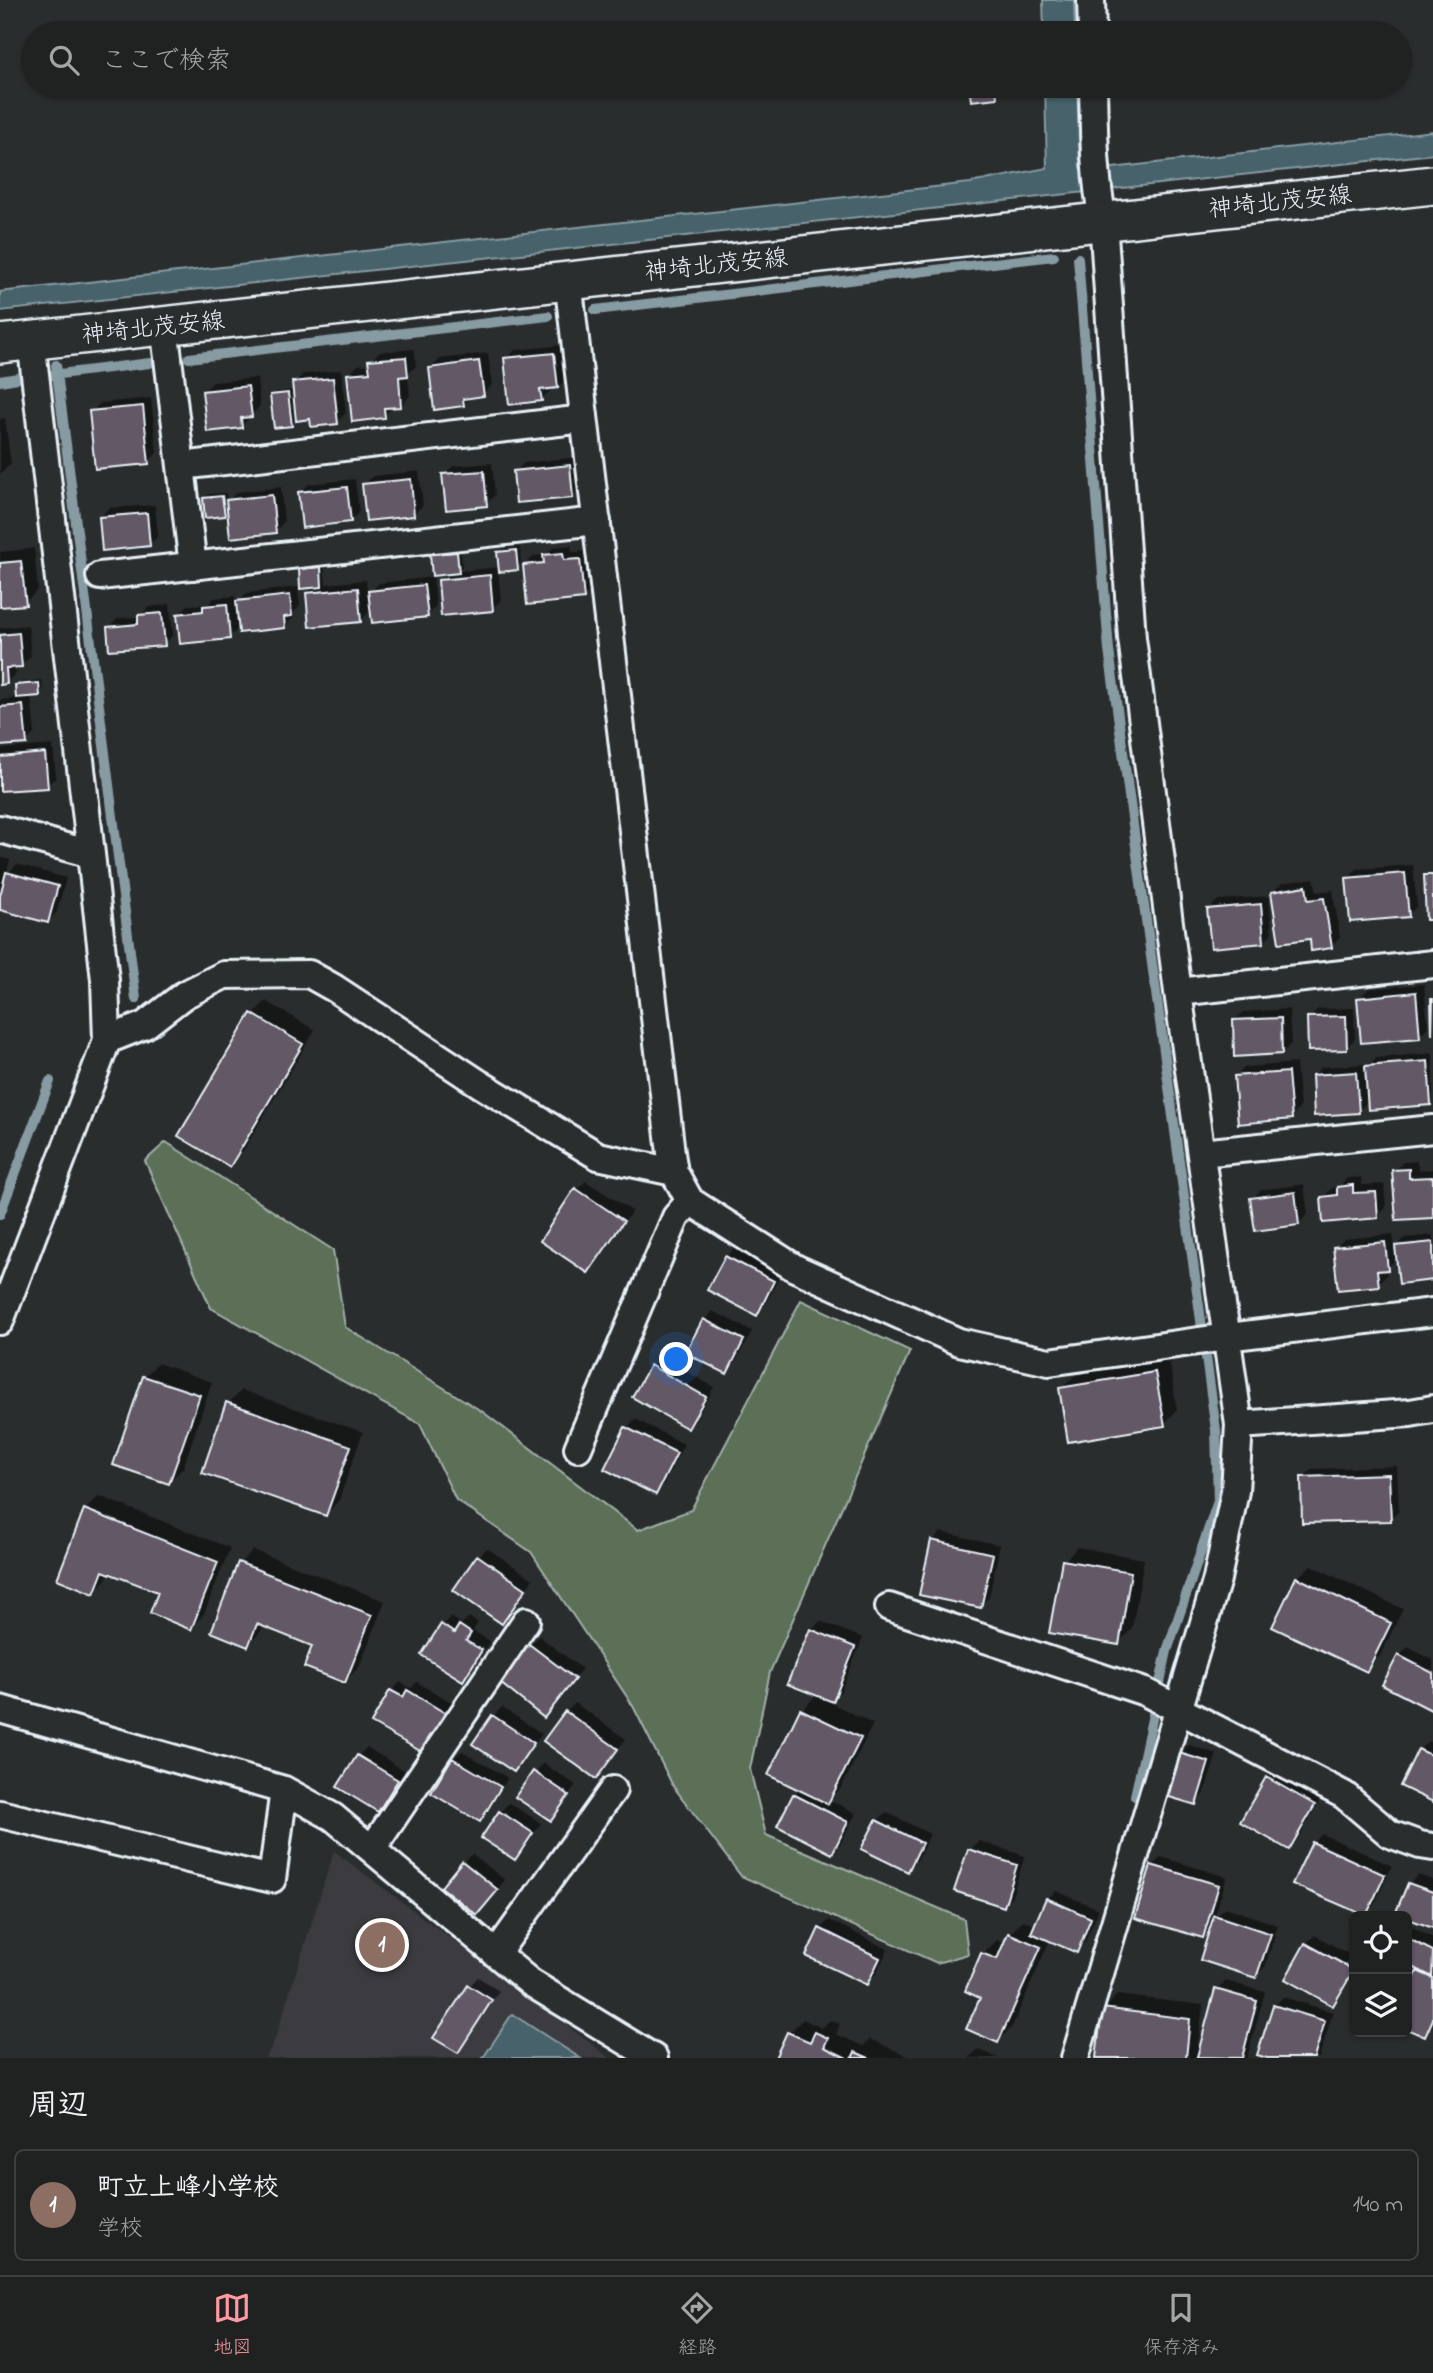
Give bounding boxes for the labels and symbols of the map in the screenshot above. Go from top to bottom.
street label: 神埼北茂安線 [1207,179,1354,228]
street label: 神埼北茂安線 [643,242,790,291]
street label: 神埼北茂安線 [80,305,227,354]
your location [659,1342,693,1376]
pin: 1 [359,1919,405,1971]

